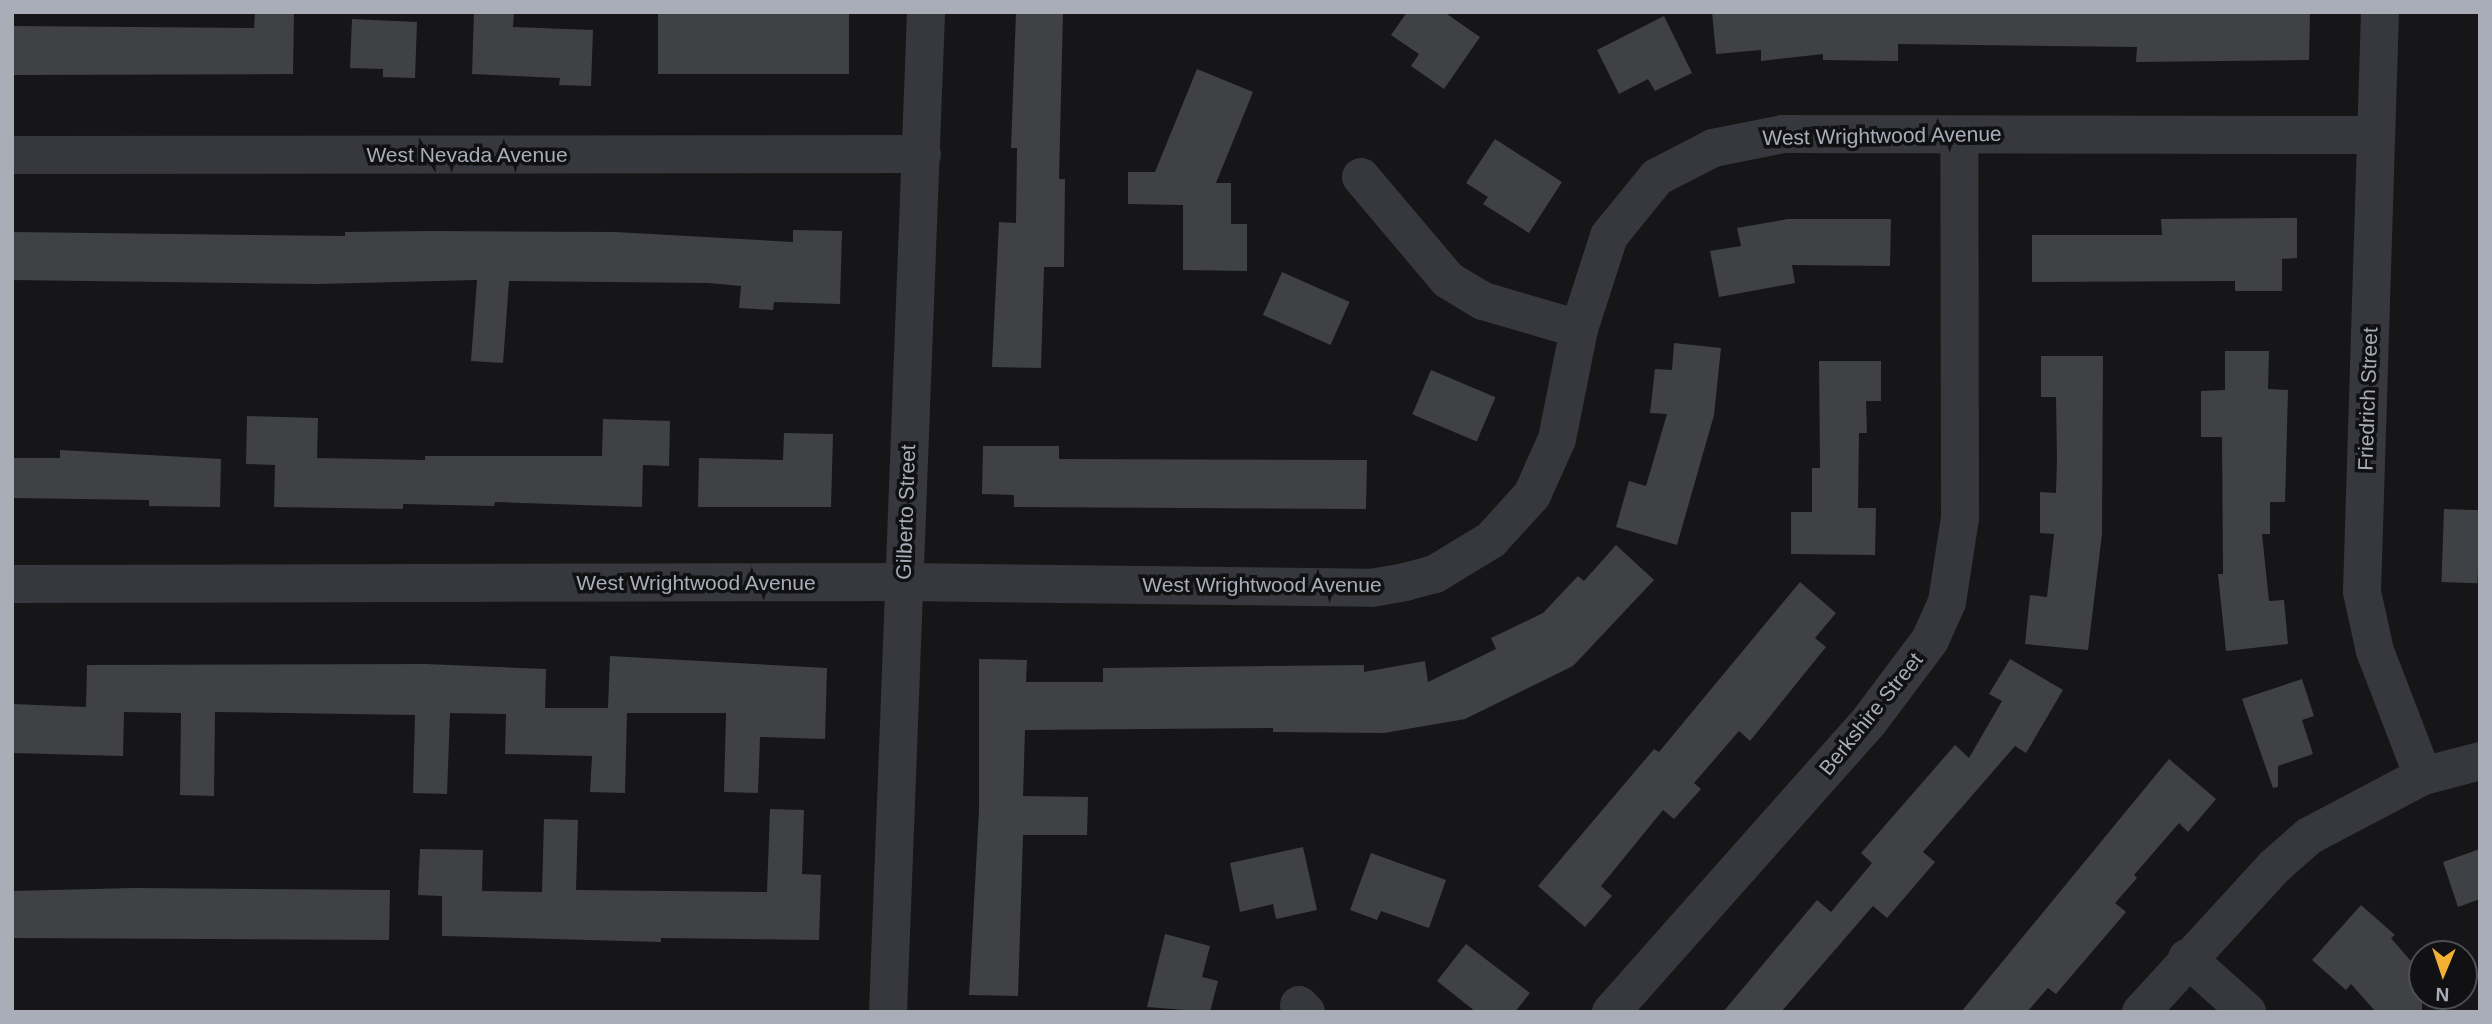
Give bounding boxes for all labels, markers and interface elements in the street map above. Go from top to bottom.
street label: West Wrightwood Avenue [1762,121,2002,151]
street label: West Nevada Avenue [366,142,568,168]
street label: Friedrich Street [2353,327,2383,471]
street label: Gilberto Street [891,444,921,580]
street label: West Wrightwood Avenue [576,570,816,596]
street label: West Wrightwood Avenue [1142,572,1382,598]
street label: Berkshire Street [1814,648,1928,780]
north arrow [2408,940,2478,1010]
text: N [2435,984,2450,1005]

